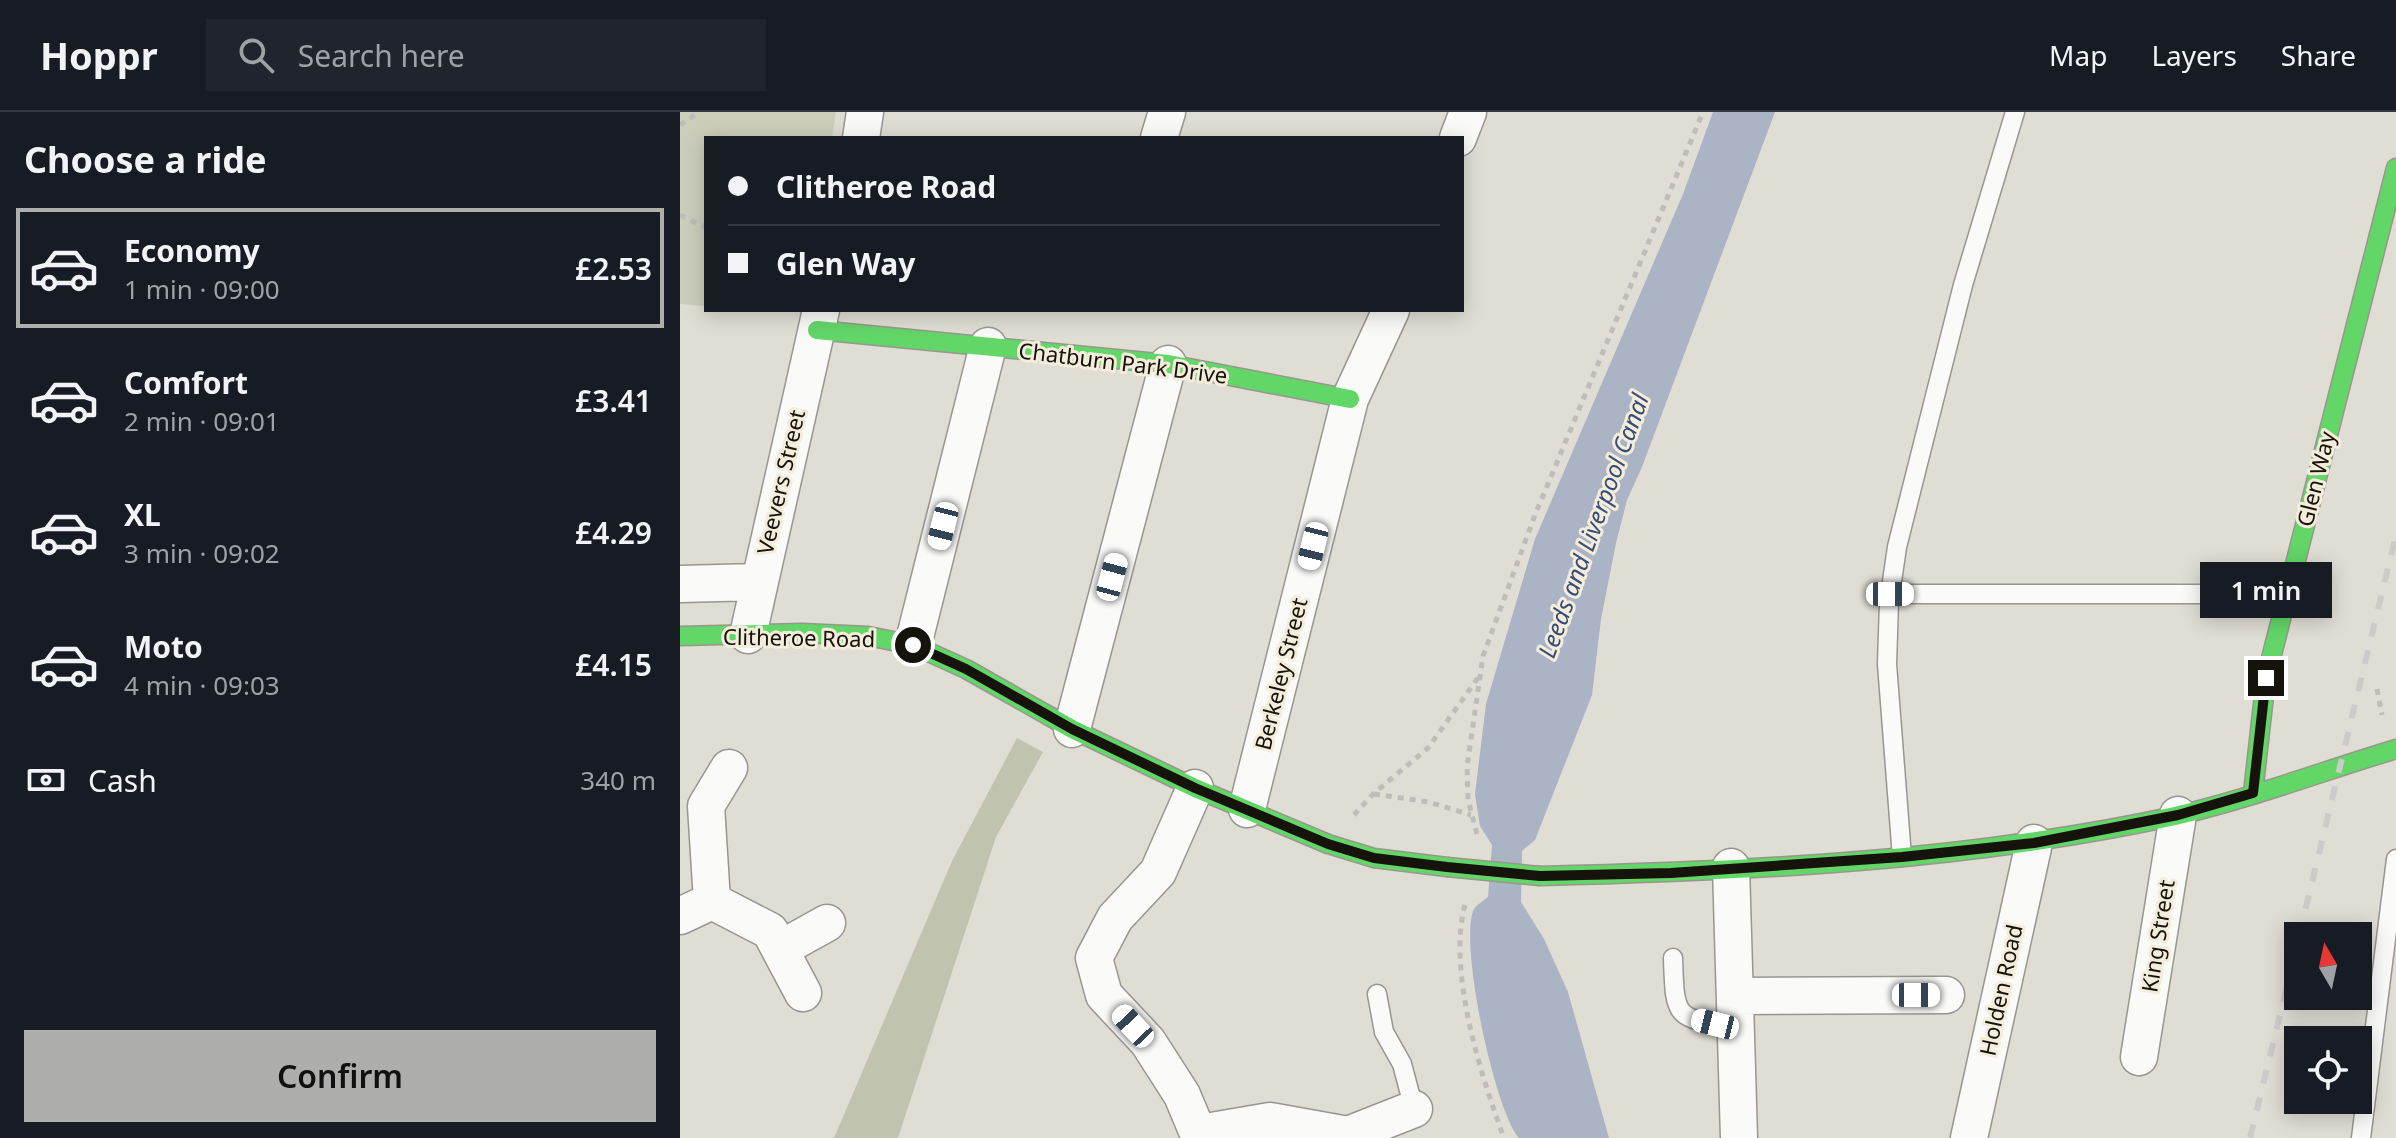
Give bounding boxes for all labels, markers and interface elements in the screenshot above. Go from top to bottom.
search box [206,19,766,91]
text: Hoppr [40,29,158,81]
icon: search [234,33,278,77]
text: Search here [298,35,465,76]
text: Map [2049,36,2107,74]
text: Layers [2151,36,2237,74]
text: Share [2281,36,2356,74]
text: Choose a ride [24,135,266,184]
text: Clitheroe Road [776,166,996,207]
text: Economy [124,230,260,271]
icon: car [28,232,100,304]
text: Glen Way [776,243,915,284]
text: £2.53 [575,248,652,289]
text: 1 min · 09:00 [124,271,280,307]
street label: Chatburn Park Drive [1017,334,1229,390]
text: Comfort [124,362,248,403]
icon: car [28,364,100,436]
text: £3.41 [575,380,652,421]
water label: Leeds and Liverpool Canal [1529,388,1656,662]
text: 2 min · 09:01 [124,403,280,439]
street label: Veevers Street [749,406,811,557]
street label: Glen Way [2289,427,2342,529]
text: XL [124,494,161,535]
icon: car [28,496,100,568]
car [926,500,960,552]
text: £4.29 [575,512,652,553]
car [1296,520,1330,572]
text: 3 min · 09:02 [124,535,280,571]
car [1094,551,1130,603]
callout: 1 min [2200,562,2332,618]
text: 1 min [2231,572,2301,608]
car [1866,582,1914,606]
street label: Berkeley Street [1247,594,1313,753]
street label: Clitheroe Road [723,621,875,653]
text: Moto [124,626,203,667]
route start [895,627,931,663]
icon: car [28,628,100,700]
text: £4.15 [575,644,652,685]
route end [2248,660,2284,696]
text: 4 min · 09:03 [124,667,280,703]
icon: cash [24,758,68,802]
text: Cash [88,760,157,801]
text: 340 m [580,762,656,798]
street label: King Street [2133,877,2181,994]
street label: Holden Road [1971,921,2029,1058]
north arrow [2284,922,2372,1010]
map controls [2284,922,2372,1114]
car [1892,983,1940,1007]
car [1108,1000,1158,1052]
car [1689,1007,1741,1041]
button: locate [2284,1026,2372,1114]
button: Confirm [24,1030,656,1122]

